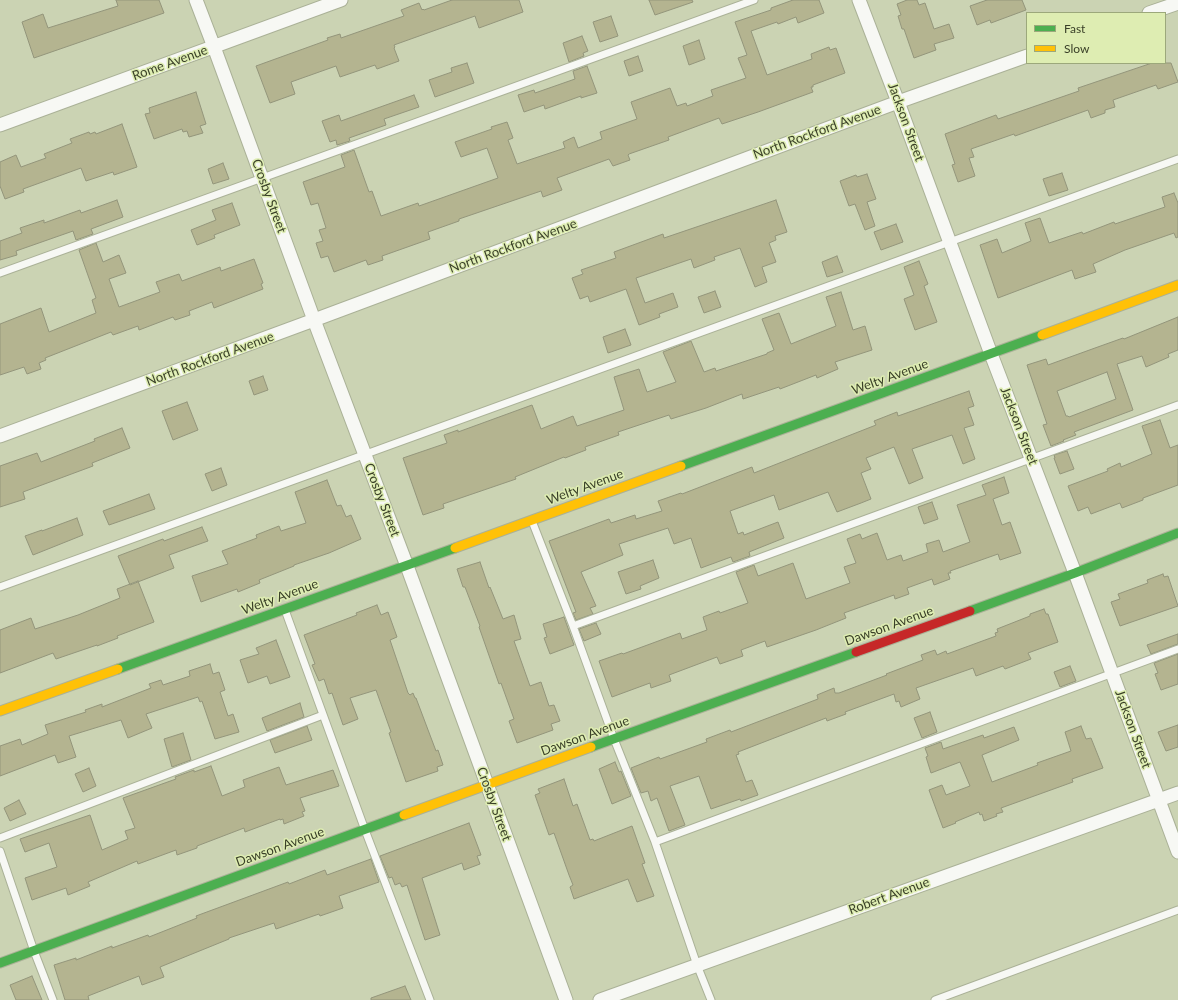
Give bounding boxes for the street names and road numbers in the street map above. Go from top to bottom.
street label: Rome Avenue [130,42,210,84]
street label: Jackson Street [885,81,927,163]
street label: North Rockford Avenue [751,102,883,162]
street label: Crosby Street [248,157,290,235]
street label: North Rockford Avenue [447,216,579,276]
street label: North Rockford Avenue [144,329,276,389]
street label: Welty Avenue [850,356,930,398]
street label: Jackson Street [997,385,1041,467]
street label: Crosby Street [361,461,403,539]
street label: Welty Avenue [545,466,625,508]
street label: Welty Avenue [240,576,320,618]
street label: Dawson Avenue [843,603,935,649]
street label: Jackson Street [1112,688,1154,770]
street label: Dawson Avenue [539,713,631,759]
street label: Crosby Street [473,765,515,843]
street label: Dawson Avenue [234,824,326,870]
street label: Robert Avenue [846,874,932,918]

